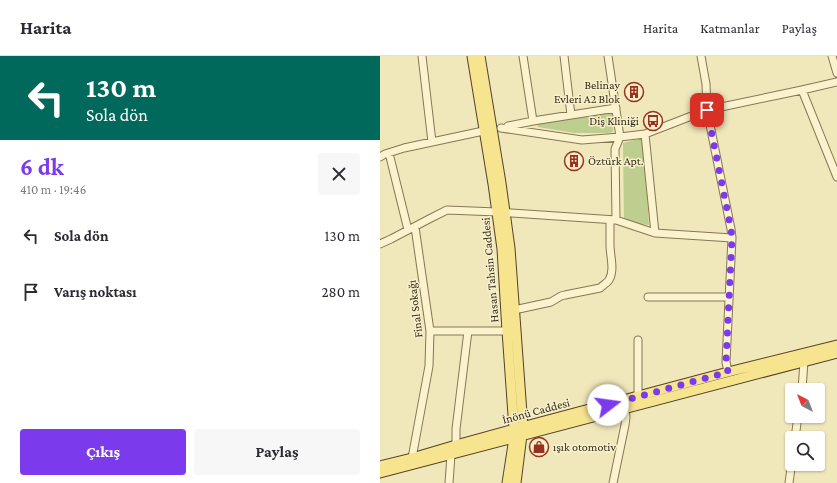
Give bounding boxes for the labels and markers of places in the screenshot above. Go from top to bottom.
place label: Belinay Evleri A2 Blok [554,78,620,106]
building icon: Belinay Evleri A2 Blok [623,81,645,103]
pin [690,93,724,127]
bus stop icon: Diş Kliniği [642,110,664,132]
place label: Diş Kliniği [589,114,639,128]
building icon: Öztürk Apt. [563,150,585,172]
place label: Öztürk Apt. [588,154,644,168]
shop icon: ışık otomotiv [528,436,550,458]
place label: ışık otomotiv [553,440,616,454]

